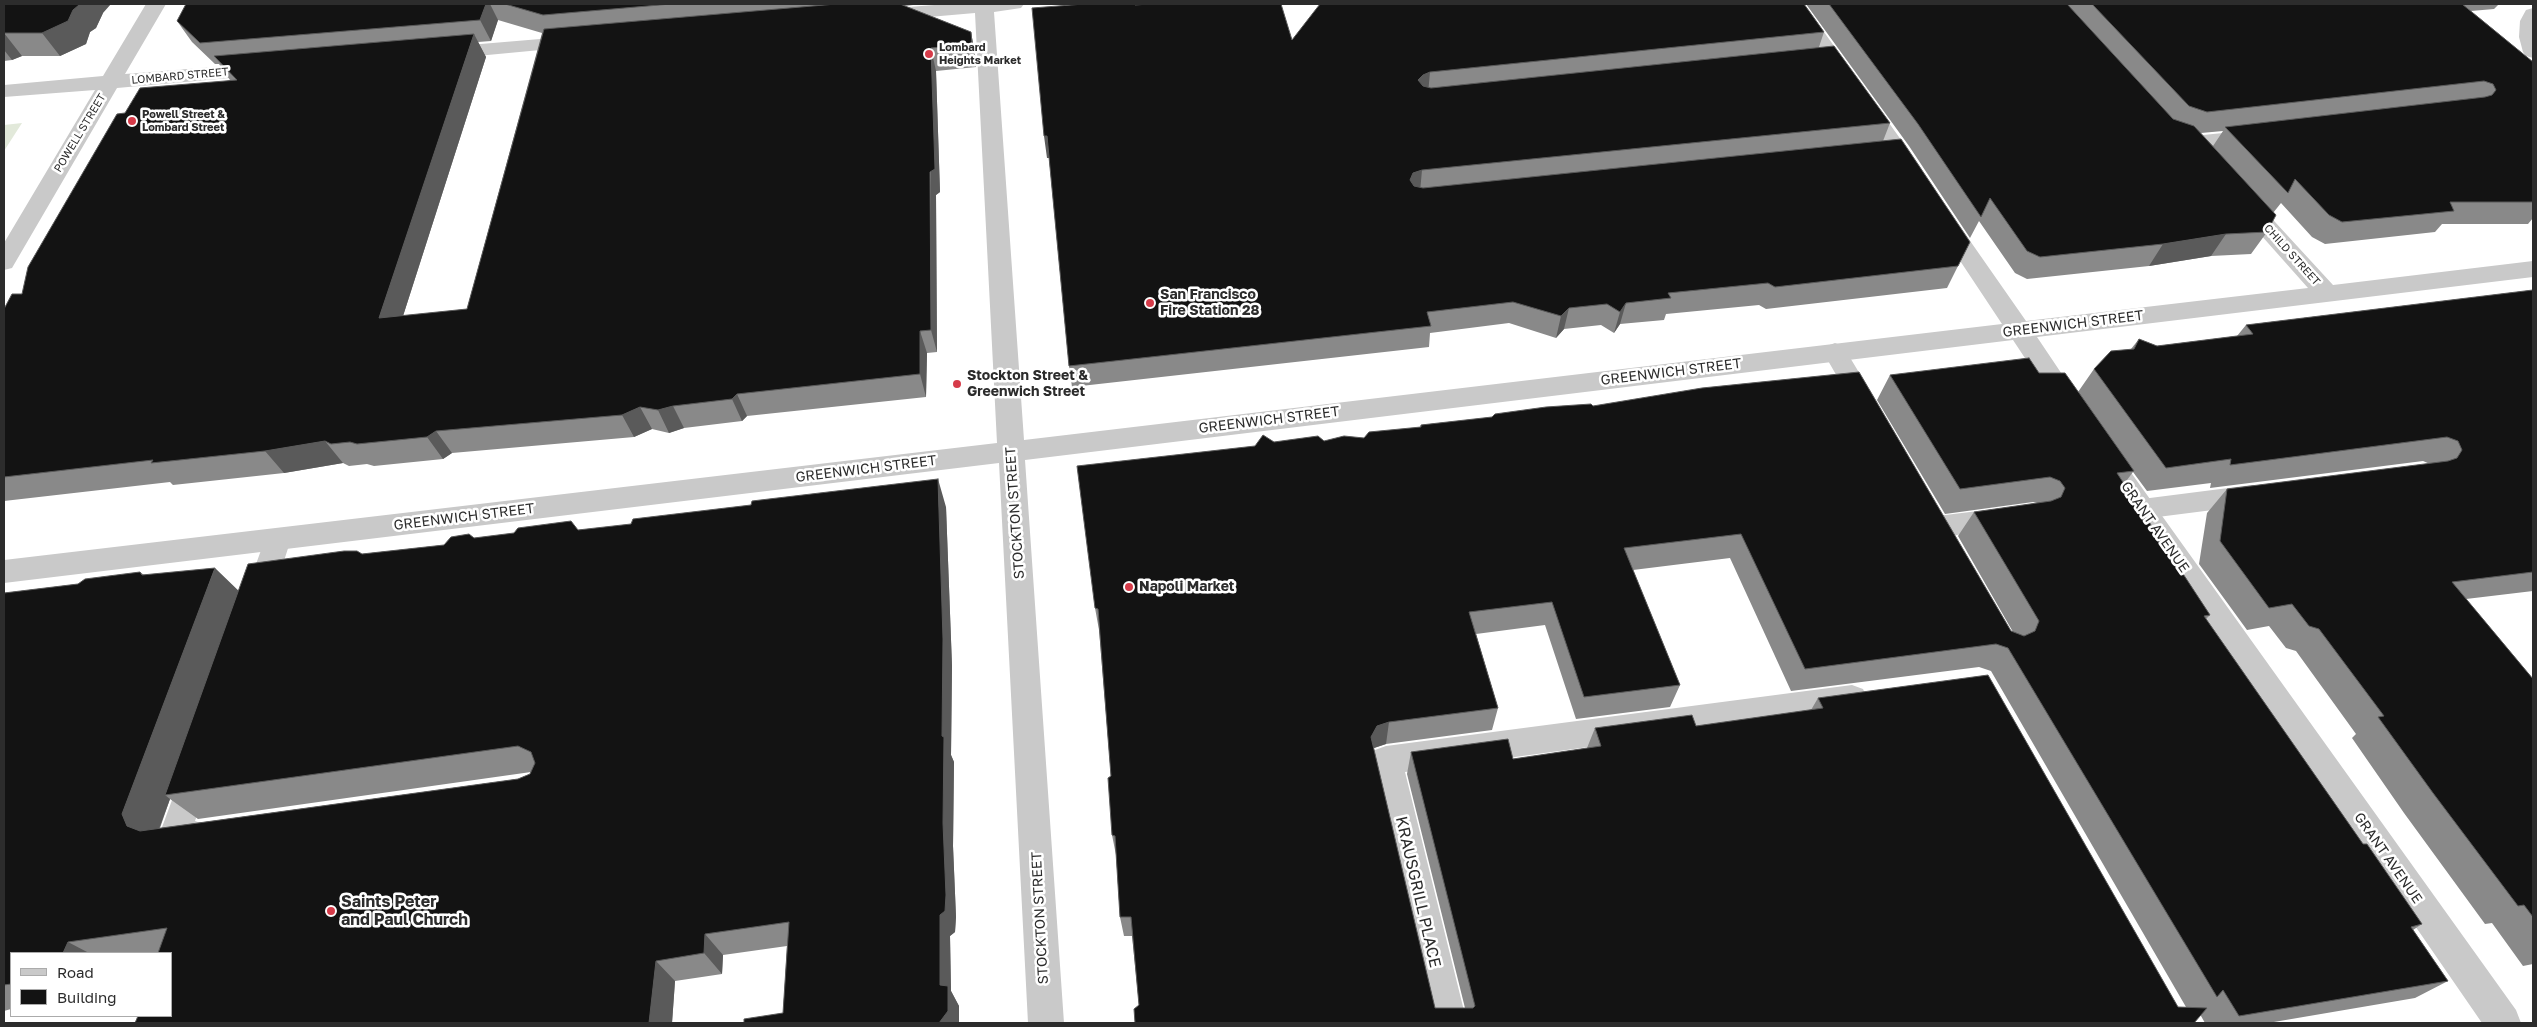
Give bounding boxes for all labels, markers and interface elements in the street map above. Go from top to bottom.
place label: Lombard Heights Market [939,41,1021,67]
marker: Lombard Heights Market [923,48,935,60]
street label: LOMBARD STREET [131,65,229,87]
street label: POWELL STREET [51,91,109,175]
place label: Powell Street & Lombard Street [142,108,225,134]
marker: Powell Street & Lombard Street [126,115,138,127]
street label: CHILD STREET [2261,222,2323,288]
place label: San Francisco Fire Station 28 [1160,287,1259,320]
marker: San Francisco Fire Station 28 [1144,297,1156,309]
street label: GREENWICH STREET [2002,307,2144,341]
street label: GREENWICH STREET [1600,355,1742,389]
place label: Stockton Street & Greenwich Street [967,368,1088,401]
marker: Stockton Street & Greenwich Street [951,378,963,390]
street label: GREENWICH STREET [1198,403,1340,437]
street label: STOCKTON STREET [1002,446,1028,580]
street label: GREENWICH STREET [795,452,937,486]
street label: GRANT AVENUE [2117,478,2193,576]
street label: GREENWICH STREET [393,500,535,534]
place label: Napoli Market [1139,579,1234,595]
marker: Napoli Market [1123,581,1135,593]
street label: GRANT AVENUE [2350,809,2426,907]
street label: KRAUSGRILL PLACE [1391,815,1445,969]
street label: STOCKTON STREET [1028,851,1052,985]
place label: Saints Peter and Paul Church [341,892,468,930]
marker: Saints Peter and Paul Church [325,905,337,917]
legend [10,952,172,1017]
text: Road [57,963,94,981]
text: Building [57,988,117,1006]

